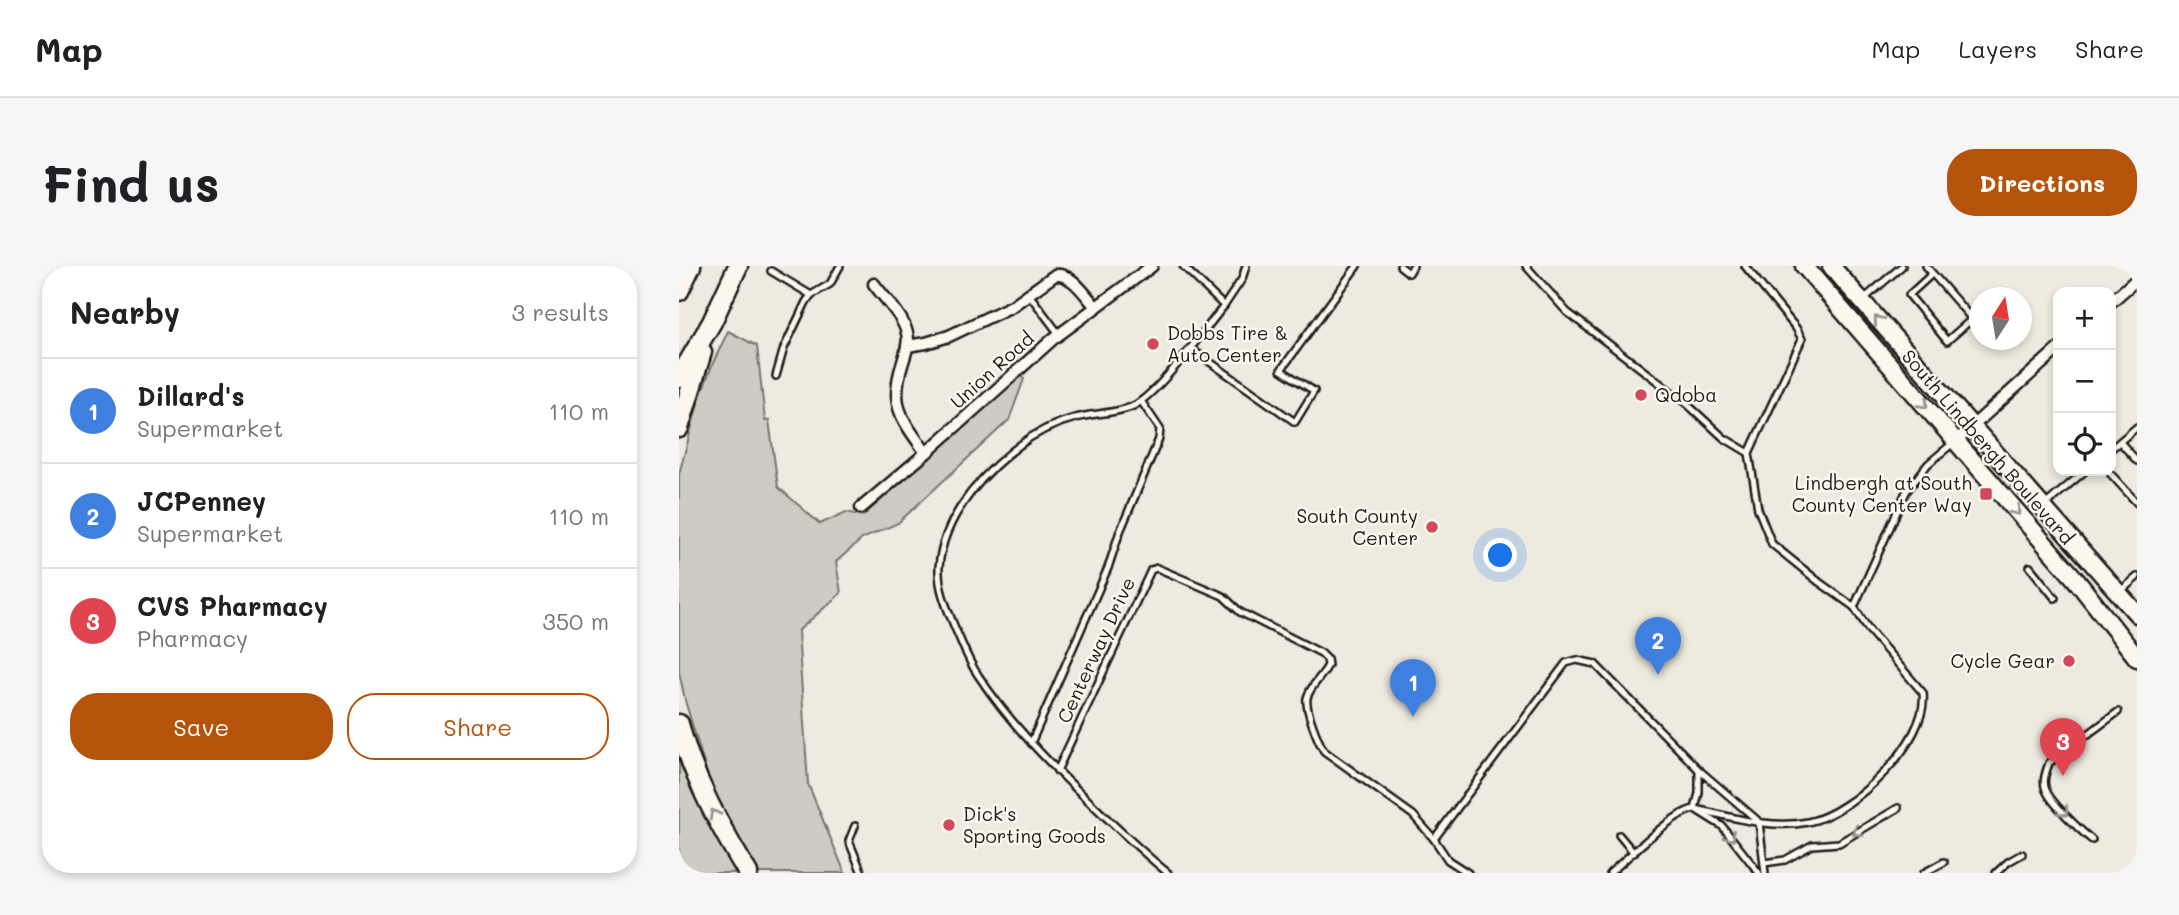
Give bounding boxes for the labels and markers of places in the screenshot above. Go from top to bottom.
place label: Dobbs Tire & Auto Center [1167,320,1288,367]
marker: Dobbs Tire & Auto Center [1145,336,1161,352]
place label: Qdoba [1655,382,1717,407]
marker: Qdoba [1633,387,1649,403]
place label: Lindbergh at South County Center Way [1792,470,1972,517]
marker: Lindbergh at South County Center Way [1978,486,1994,502]
place label: South County Center [1296,503,1418,550]
marker: South County Center [1424,519,1440,535]
pin: 2 [1635,617,1681,675]
place label: Cycle Gear [1951,648,2055,673]
marker: Cycle Gear [2061,653,2077,669]
pin: 1 [1390,659,1436,717]
pin: 3 [2040,718,2086,776]
place label: Dick's Sporting Goods [963,801,1106,848]
marker: Dick's Sporting Goods [941,817,957,833]

